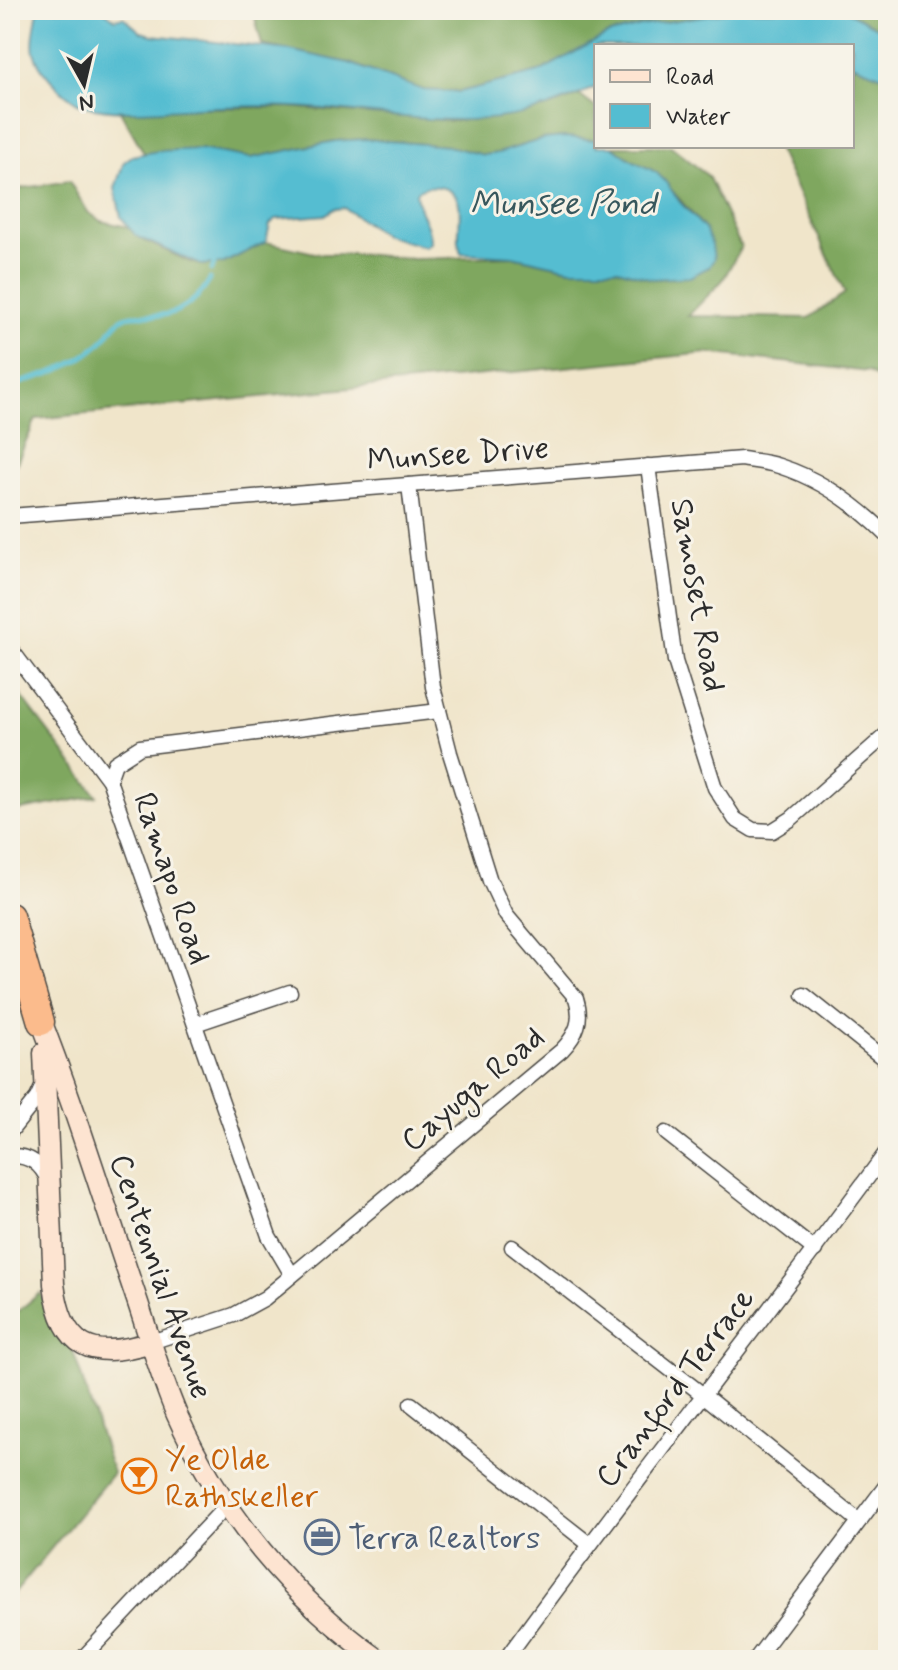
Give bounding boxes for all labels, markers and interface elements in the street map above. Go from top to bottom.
north arrow [44,44,124,124]
legend [594,44,854,148]
text: Road [666,62,714,93]
text: N [77,87,96,117]
text: Water [666,102,731,133]
water label: Munsee Pond [470,182,660,227]
street label: Munsee Drive [366,428,551,482]
street label: Samoset Road [659,495,735,695]
street label: Ramapo Road [122,787,220,970]
street label: Cayuga Road [393,1017,555,1163]
street label: Centennial Avenue [99,1149,222,1405]
street label: Cranford Terrace [587,1280,766,1498]
place label: Ye Olde Rathskeller [165,1439,319,1518]
bar icon: Ye Olde Rathskeller [120,1457,158,1495]
office icon: Terra Realtors [303,1518,341,1556]
place label: Terra Realtors [348,1518,540,1560]

